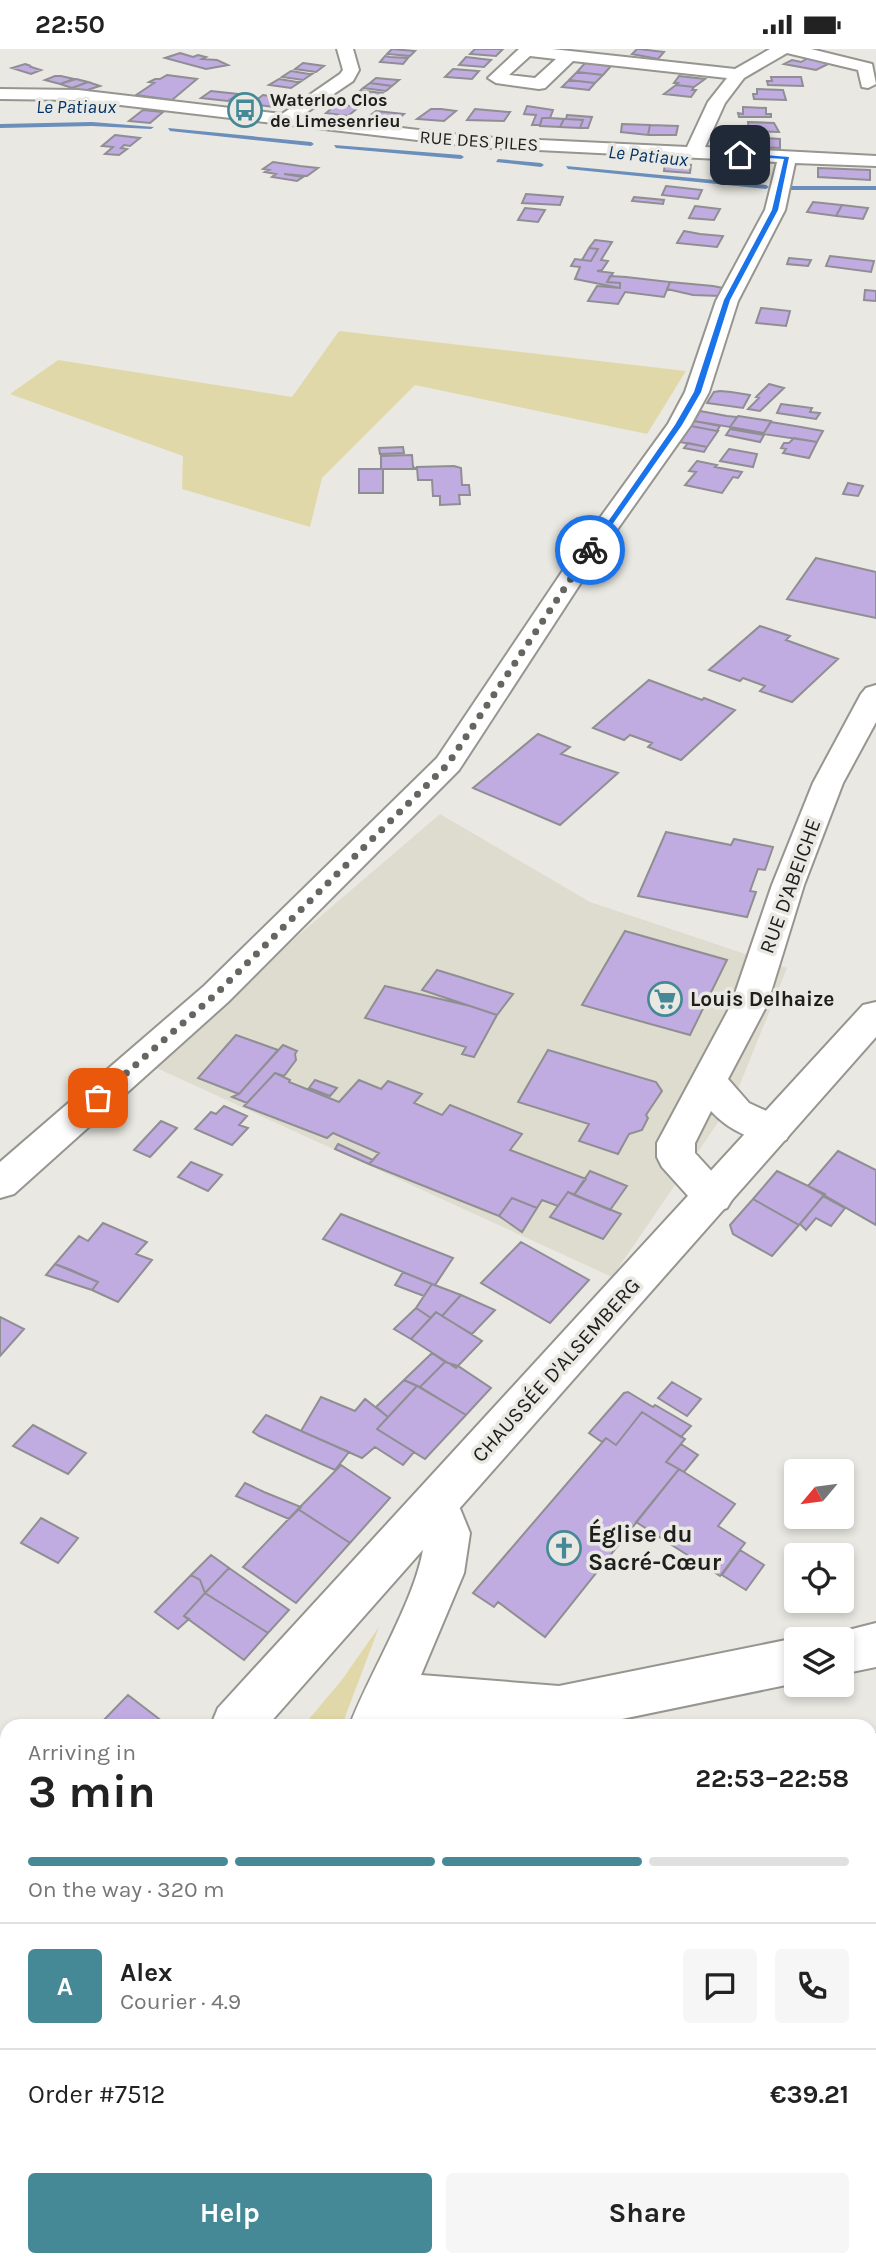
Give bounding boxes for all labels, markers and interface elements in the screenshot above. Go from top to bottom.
text: 22:50 [35,9,105,40]
place label: Waterloo Clos de Limesenrieu [270,89,401,132]
bus stop icon: Waterloo Clos de Limesenrieu [226,91,264,129]
water label: Le Patiaux [36,96,117,118]
pin [710,125,770,185]
street label: RUE DES PILES [419,126,539,156]
icon: home [721,136,759,174]
water label: Le Patiaux [607,141,690,171]
courier [555,515,625,585]
icon: bike [571,531,609,569]
street label: RUE D'ABEICHE [755,815,825,957]
supermarket icon: Louis Delhaize [646,980,684,1018]
place label: Louis Delhaize [690,987,834,1011]
pin [68,1068,128,1128]
icon: bag [79,1079,117,1117]
street label: CHAUSSÉE D'ALSEMBERG [467,1273,645,1467]
north arrow [784,1459,854,1529]
map controls [784,1459,854,1697]
place label: Église du Sacré-Cœur [588,1518,722,1576]
church icon: Église du Sacré-Cœur [545,1529,583,1567]
button: locate [784,1543,854,1613]
button: layers [784,1627,854,1697]
text: Arriving in [28,1739,136,1766]
text: 22:53–22:58 [695,1763,849,1794]
text: 3 min [28,1765,156,1819]
text: On the way · 320 m [28,1876,225,1903]
button: chat [683,1949,757,2023]
button: phone [775,1949,849,2023]
text: Alex [120,1957,172,1988]
text: A [57,1971,73,2002]
text: Courier · 4.9 [120,1988,241,2015]
text: Order #7512 [28,2079,165,2110]
text: €39.21 [770,2079,849,2110]
button: Help [28,2173,432,2253]
button: Share [446,2173,849,2253]

